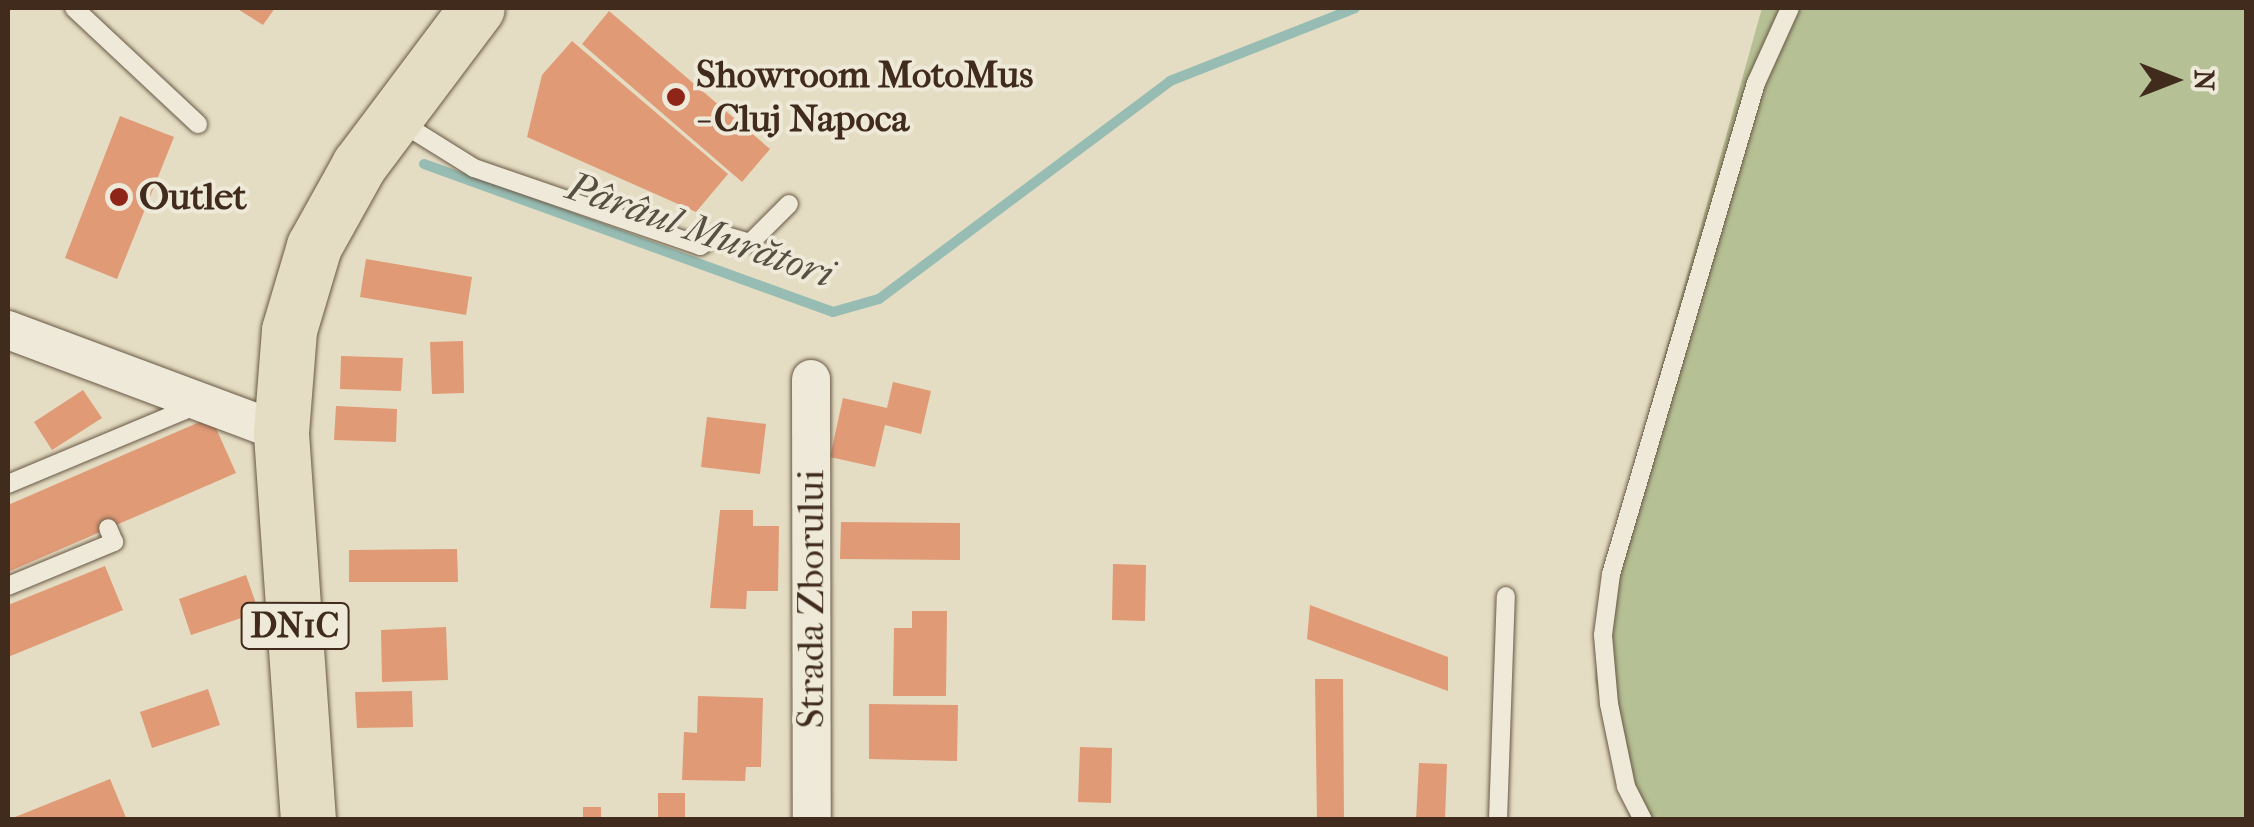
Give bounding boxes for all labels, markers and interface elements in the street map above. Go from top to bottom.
north arrow [2124,30,2224,130]
place label: Showroom MotoMus - Cluj Napoca [696,52,1033,142]
text: N [2188,69,2221,91]
marker: Showroom MotoMus - Cluj Napoca [665,86,687,108]
water label: Pârâul Murători [561,162,839,298]
place label: Outlet [139,174,247,220]
marker: Outlet [108,186,130,208]
street label: Strada Zborului [788,470,834,728]
road number: DN1C [240,596,350,656]

